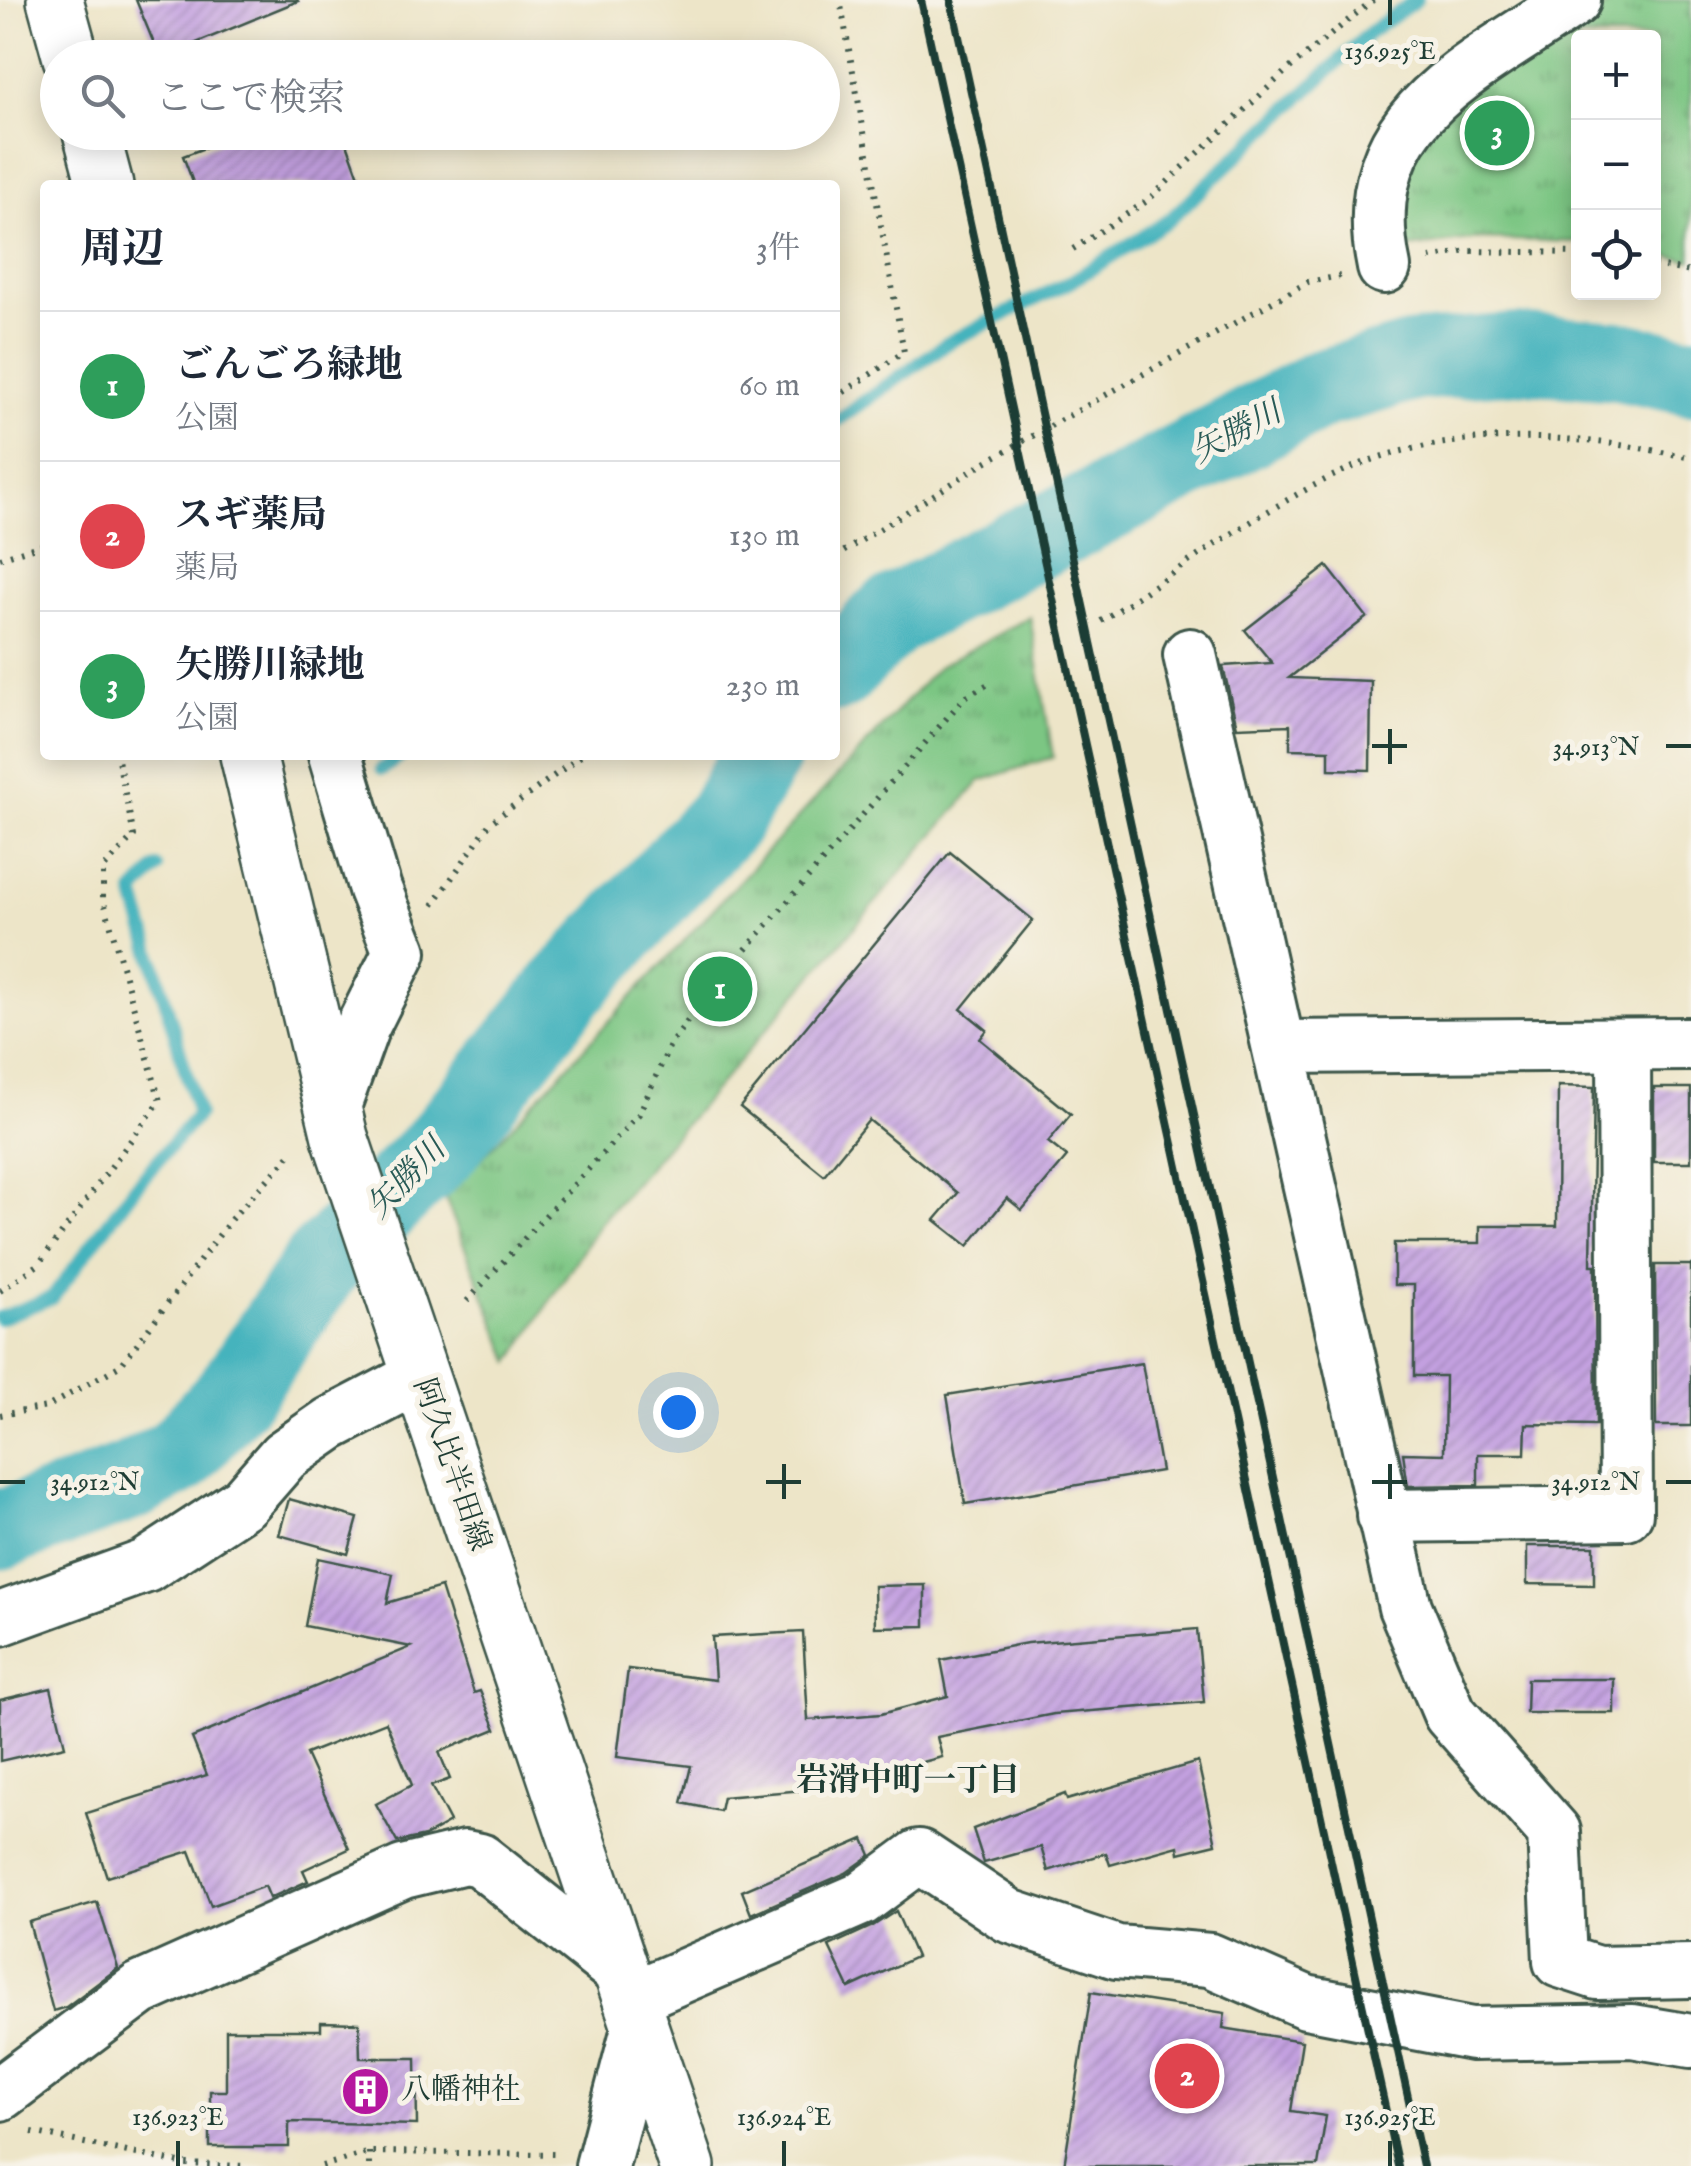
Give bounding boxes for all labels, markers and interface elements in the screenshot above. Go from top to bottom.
map controls [1571,30,1661,300]
button: + [1571,30,1661,120]
text: 136.925°E [1344,36,1436,68]
search box [40,40,840,150]
icon: search [75,68,130,123]
text: ここで検索 [155,76,345,124]
pin: 3 [1464,96,1530,170]
button: − [1571,120,1661,210]
button: locate [1571,210,1661,300]
text: 周辺 [80,224,164,277]
text: 3件 [756,229,800,270]
text: ごんごろ緑地 [175,343,403,391]
text: 1 [107,366,118,407]
text: 60 m [739,366,800,407]
water label: 矢勝川 [1185,391,1292,474]
text: 公園 [175,399,239,440]
text: スギ薬局 [175,493,327,541]
text: 2 [105,516,120,557]
text: 130 m [729,516,800,557]
text: 薬局 [175,549,239,590]
text: 矢勝川緑地 [175,643,365,691]
text: 3 [107,666,118,707]
text: 230 m [726,666,800,707]
text: 公園 [175,699,239,740]
text: 34.913°N [1553,732,1639,764]
pin: 1 [688,952,752,1026]
water label: 矢勝川 [359,1128,457,1228]
street label: 阿久比半田線 [404,1374,498,1556]
your location [653,1387,704,1438]
text: 34.912°N [51,1467,139,1499]
text: 34.912°N [1552,1467,1640,1499]
district label: 岩滑中町一丁目 [796,1761,1020,1802]
pin: 2 [1154,2038,1220,2114]
building icon: 八幡神社 [340,2065,392,2117]
place label: 八幡神社 [401,2072,521,2110]
text: 136.923°E [132,2102,224,2134]
text: 136.924°E [737,2102,831,2134]
text: 136.925°E [1344,2102,1436,2134]

